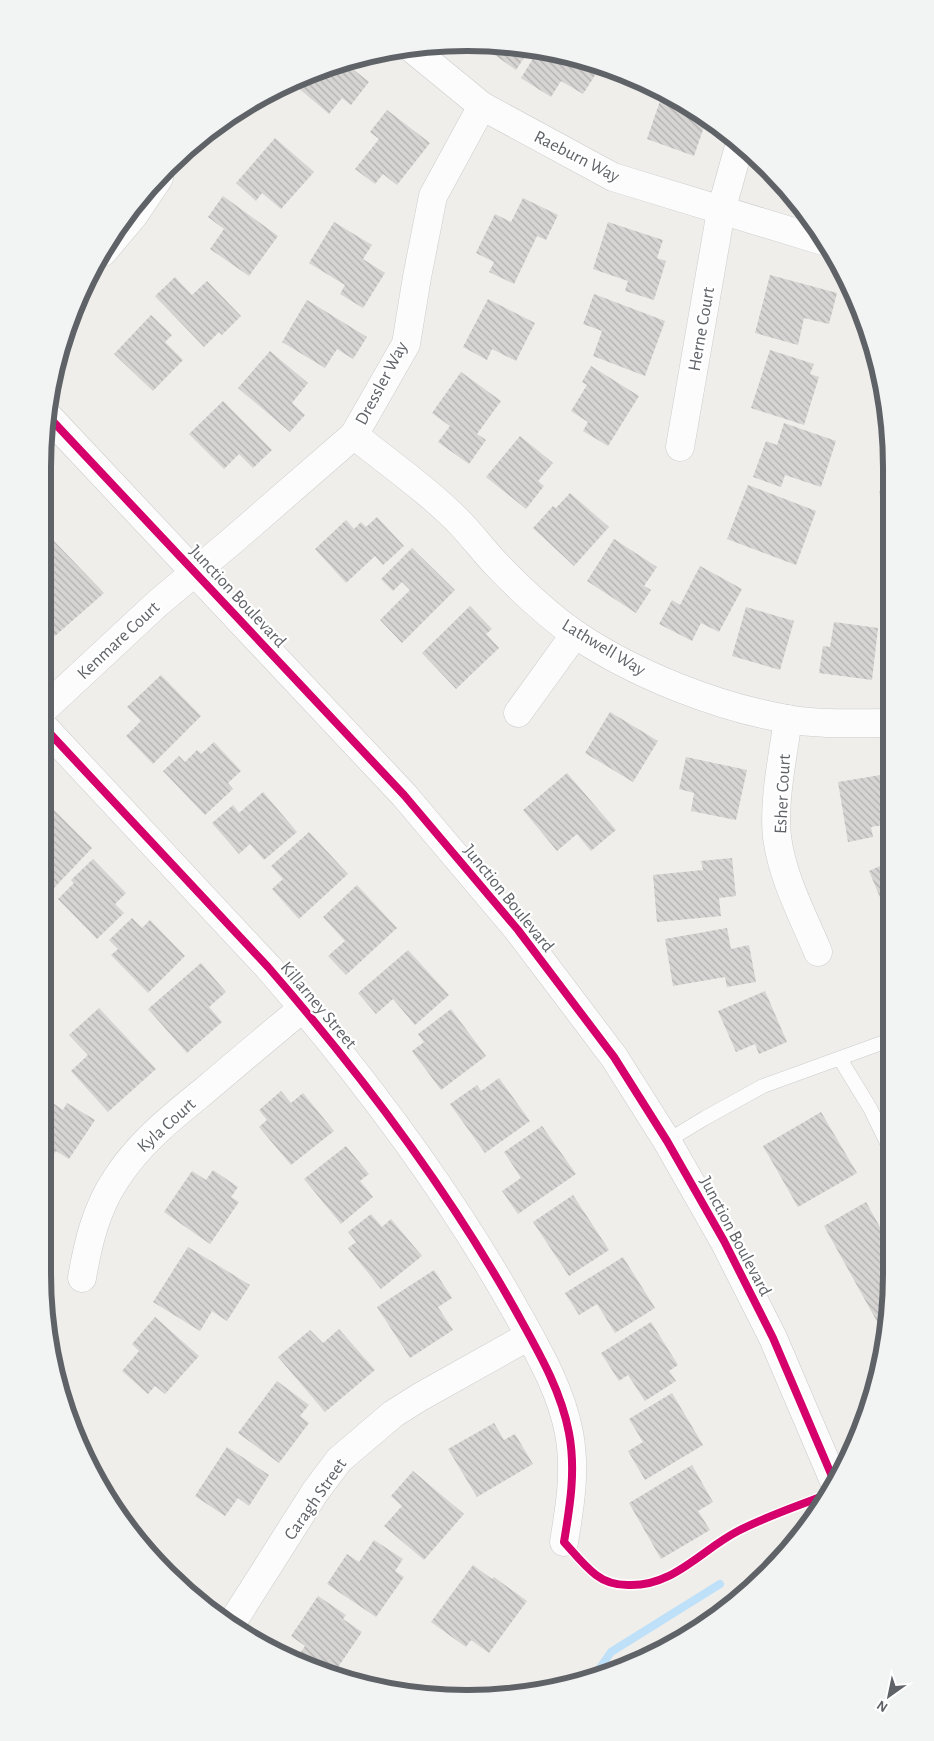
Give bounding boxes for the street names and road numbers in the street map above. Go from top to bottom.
street label: Raeburn Way [531,128,623,186]
street label: Herne Court [686,285,718,373]
street label: Dressler Way [352,339,411,428]
street label: Junction Boulevard [186,542,289,651]
street label: Kenmare Court [74,598,163,683]
street label: Lathwell Way [559,616,648,680]
street label: Esher Court [772,753,794,835]
street label: Junction Boulevard [460,841,557,956]
street label: Killarney Street [277,959,360,1053]
street label: Kyla Court [134,1095,199,1156]
street label: Junction Boulevard [696,1174,774,1299]
street label: Caragh Street [281,1455,351,1544]

